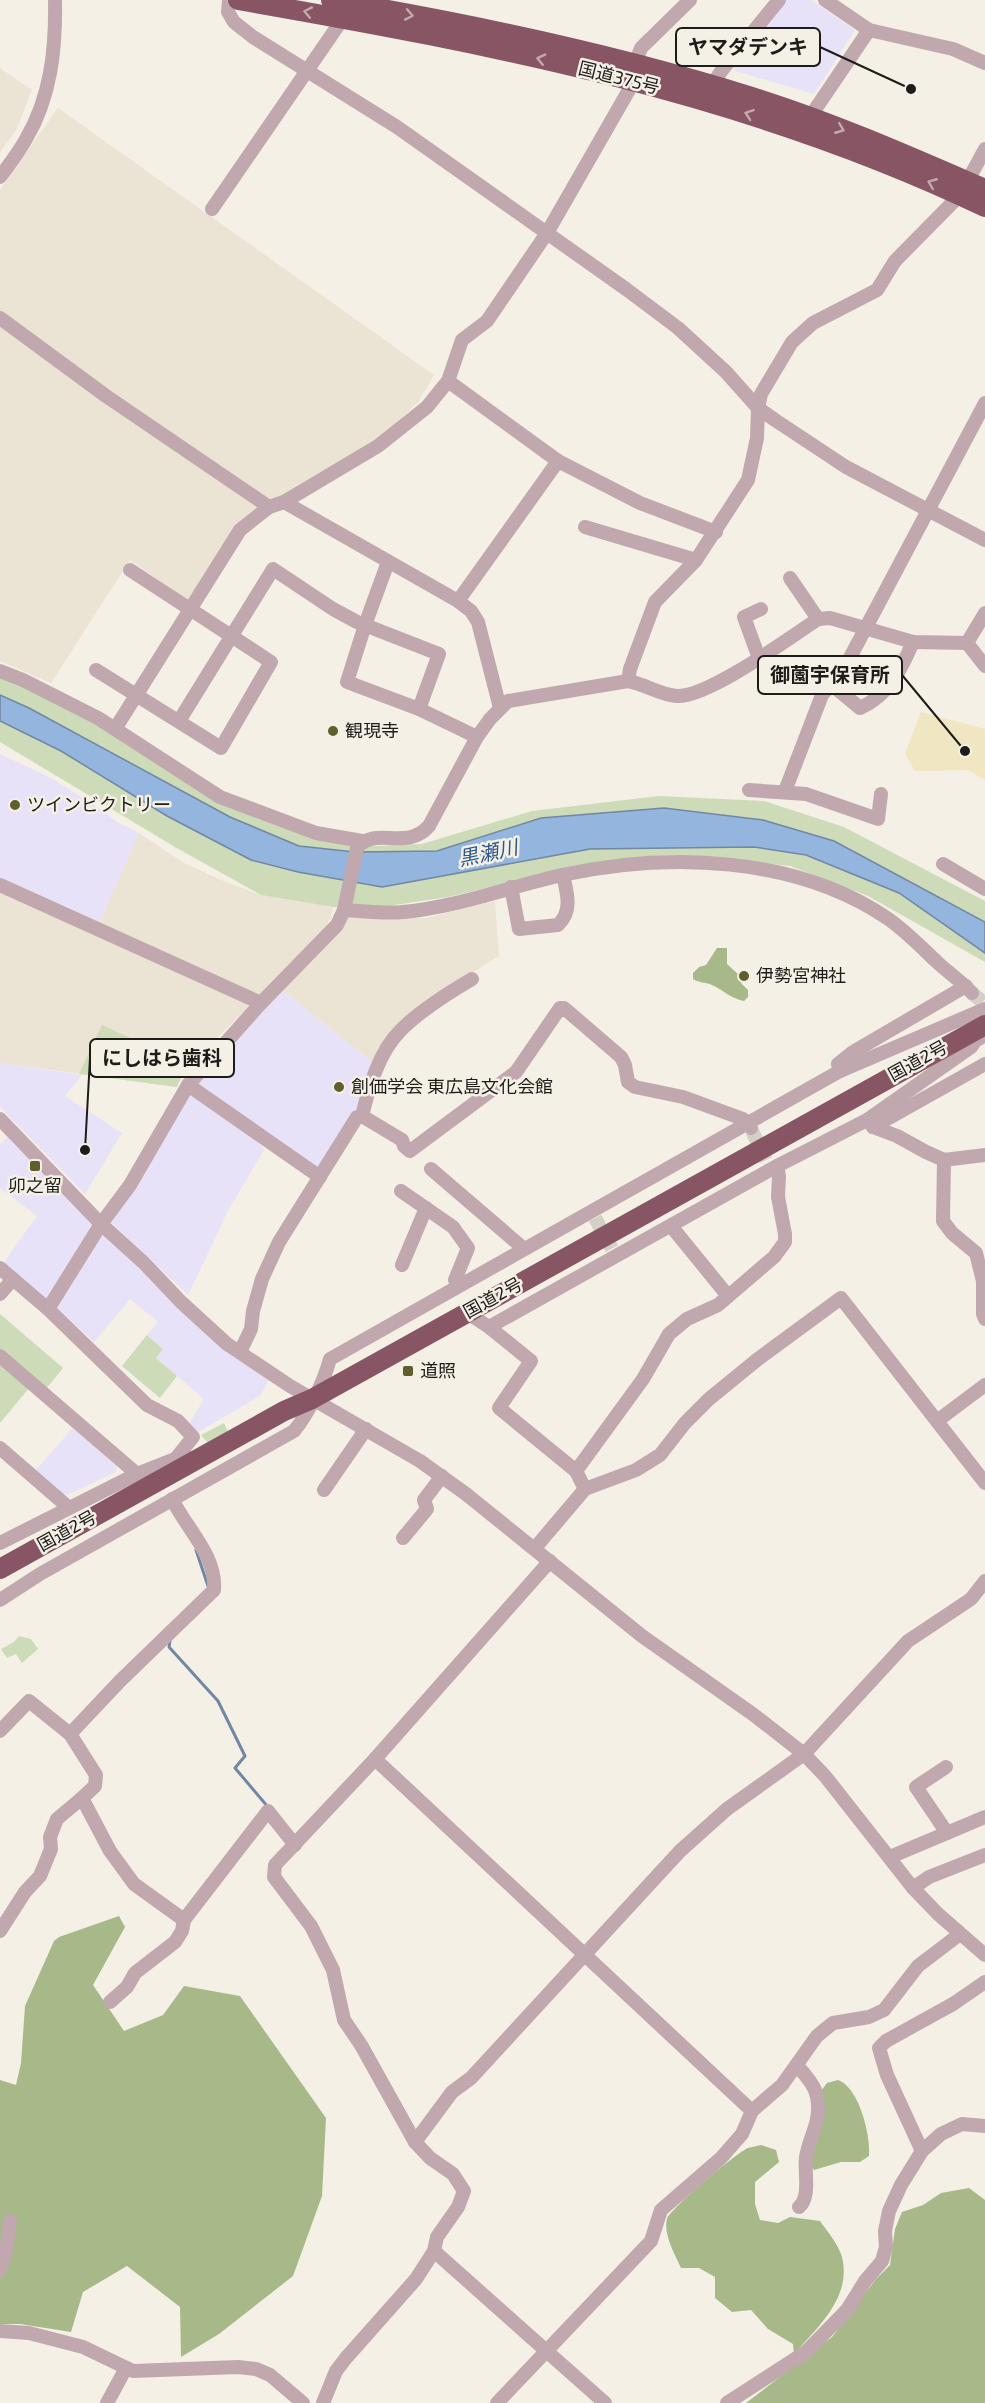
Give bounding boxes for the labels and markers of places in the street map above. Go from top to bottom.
callout: ヤマダデンキ [676,28,820,66]
callout: 御薗宇保育所 [758,656,902,694]
place label: 観現寺 [345,719,399,741]
marker: 観現寺 [326,724,340,738]
place label: ツインビクトリー [27,793,171,815]
marker: ツインビクトリー [8,798,22,812]
place label: 伊勢宮神社 [756,964,846,986]
marker: 伊勢宮神社 [737,969,751,983]
callout: にしはら歯科 [90,1039,234,1077]
place label: 創価学会 東広島文化会館 [351,1075,553,1097]
marker: 創価学会 東広島文化会館 [332,1080,346,1094]
marker: 卯之留 [28,1159,42,1173]
place label: 卯之留 [8,1174,62,1196]
place label: 道照 [420,1359,456,1381]
marker: 道照 [401,1364,415,1378]

